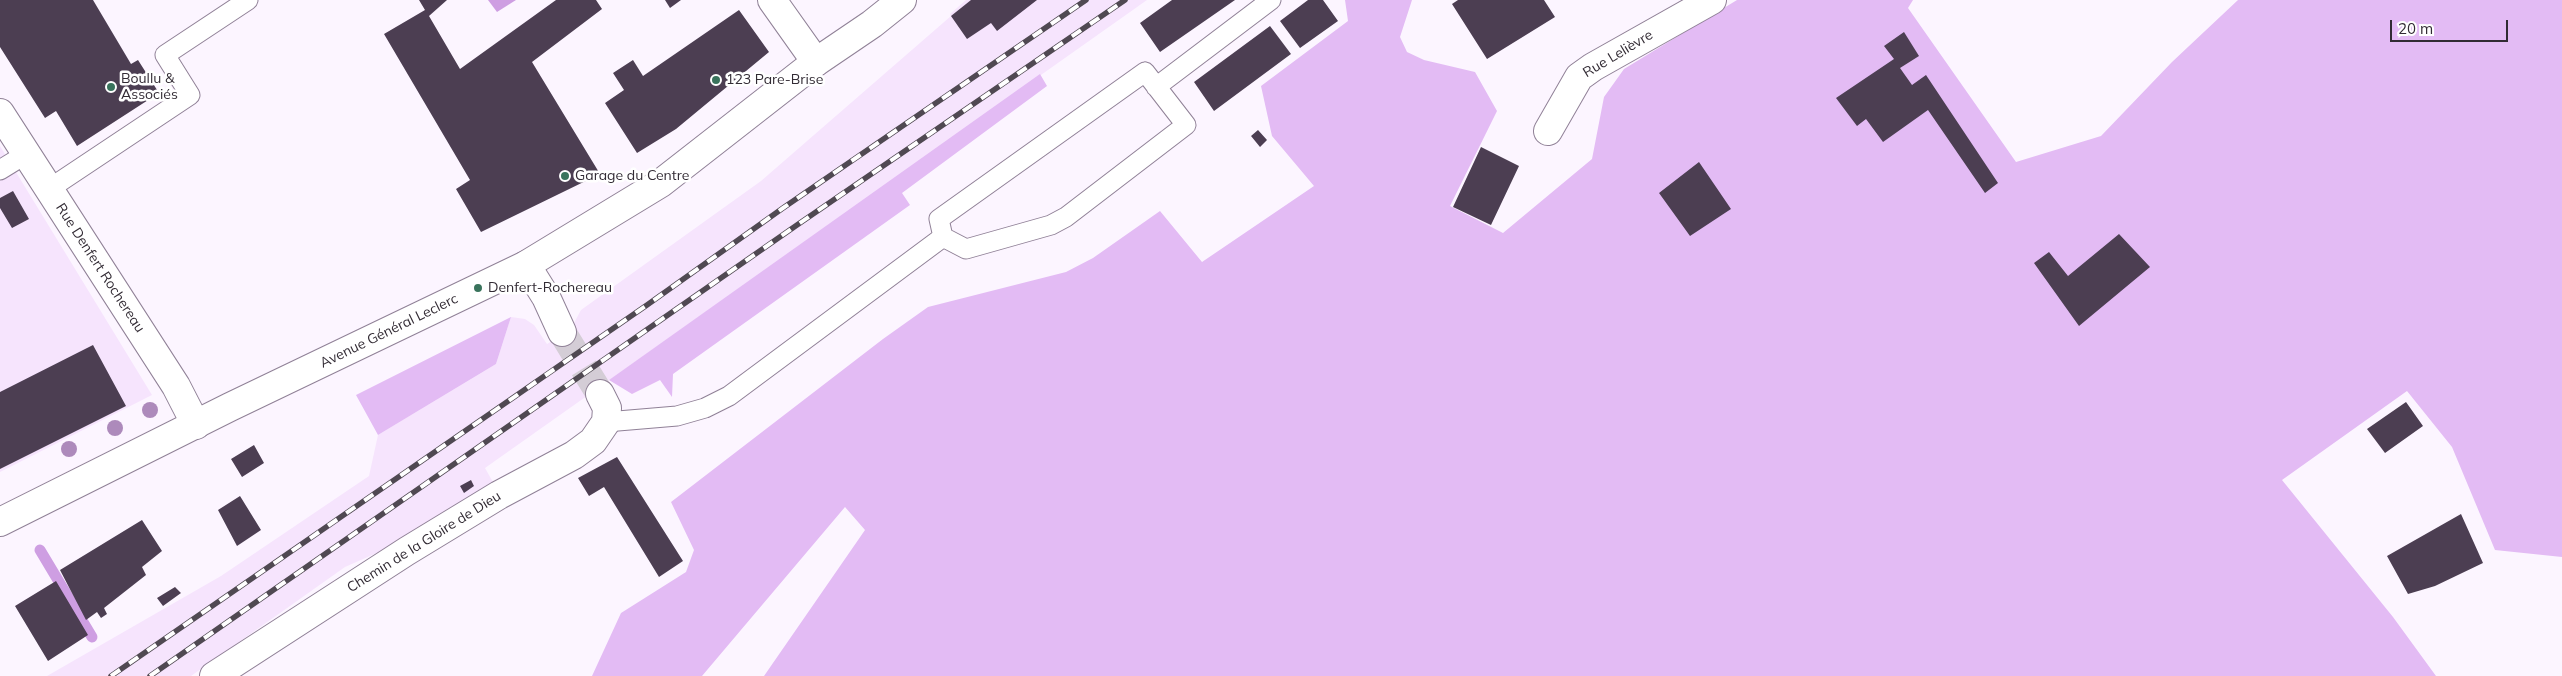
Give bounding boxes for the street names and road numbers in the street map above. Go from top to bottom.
street label: Rue Lelièvre [1580,27,1656,81]
street label: Rue Denfert Rochereau [52,200,148,336]
street label: Avenue Général Leclerc [317,290,461,372]
street label: Chemin de la Gloire de Dieu [344,488,504,596]

